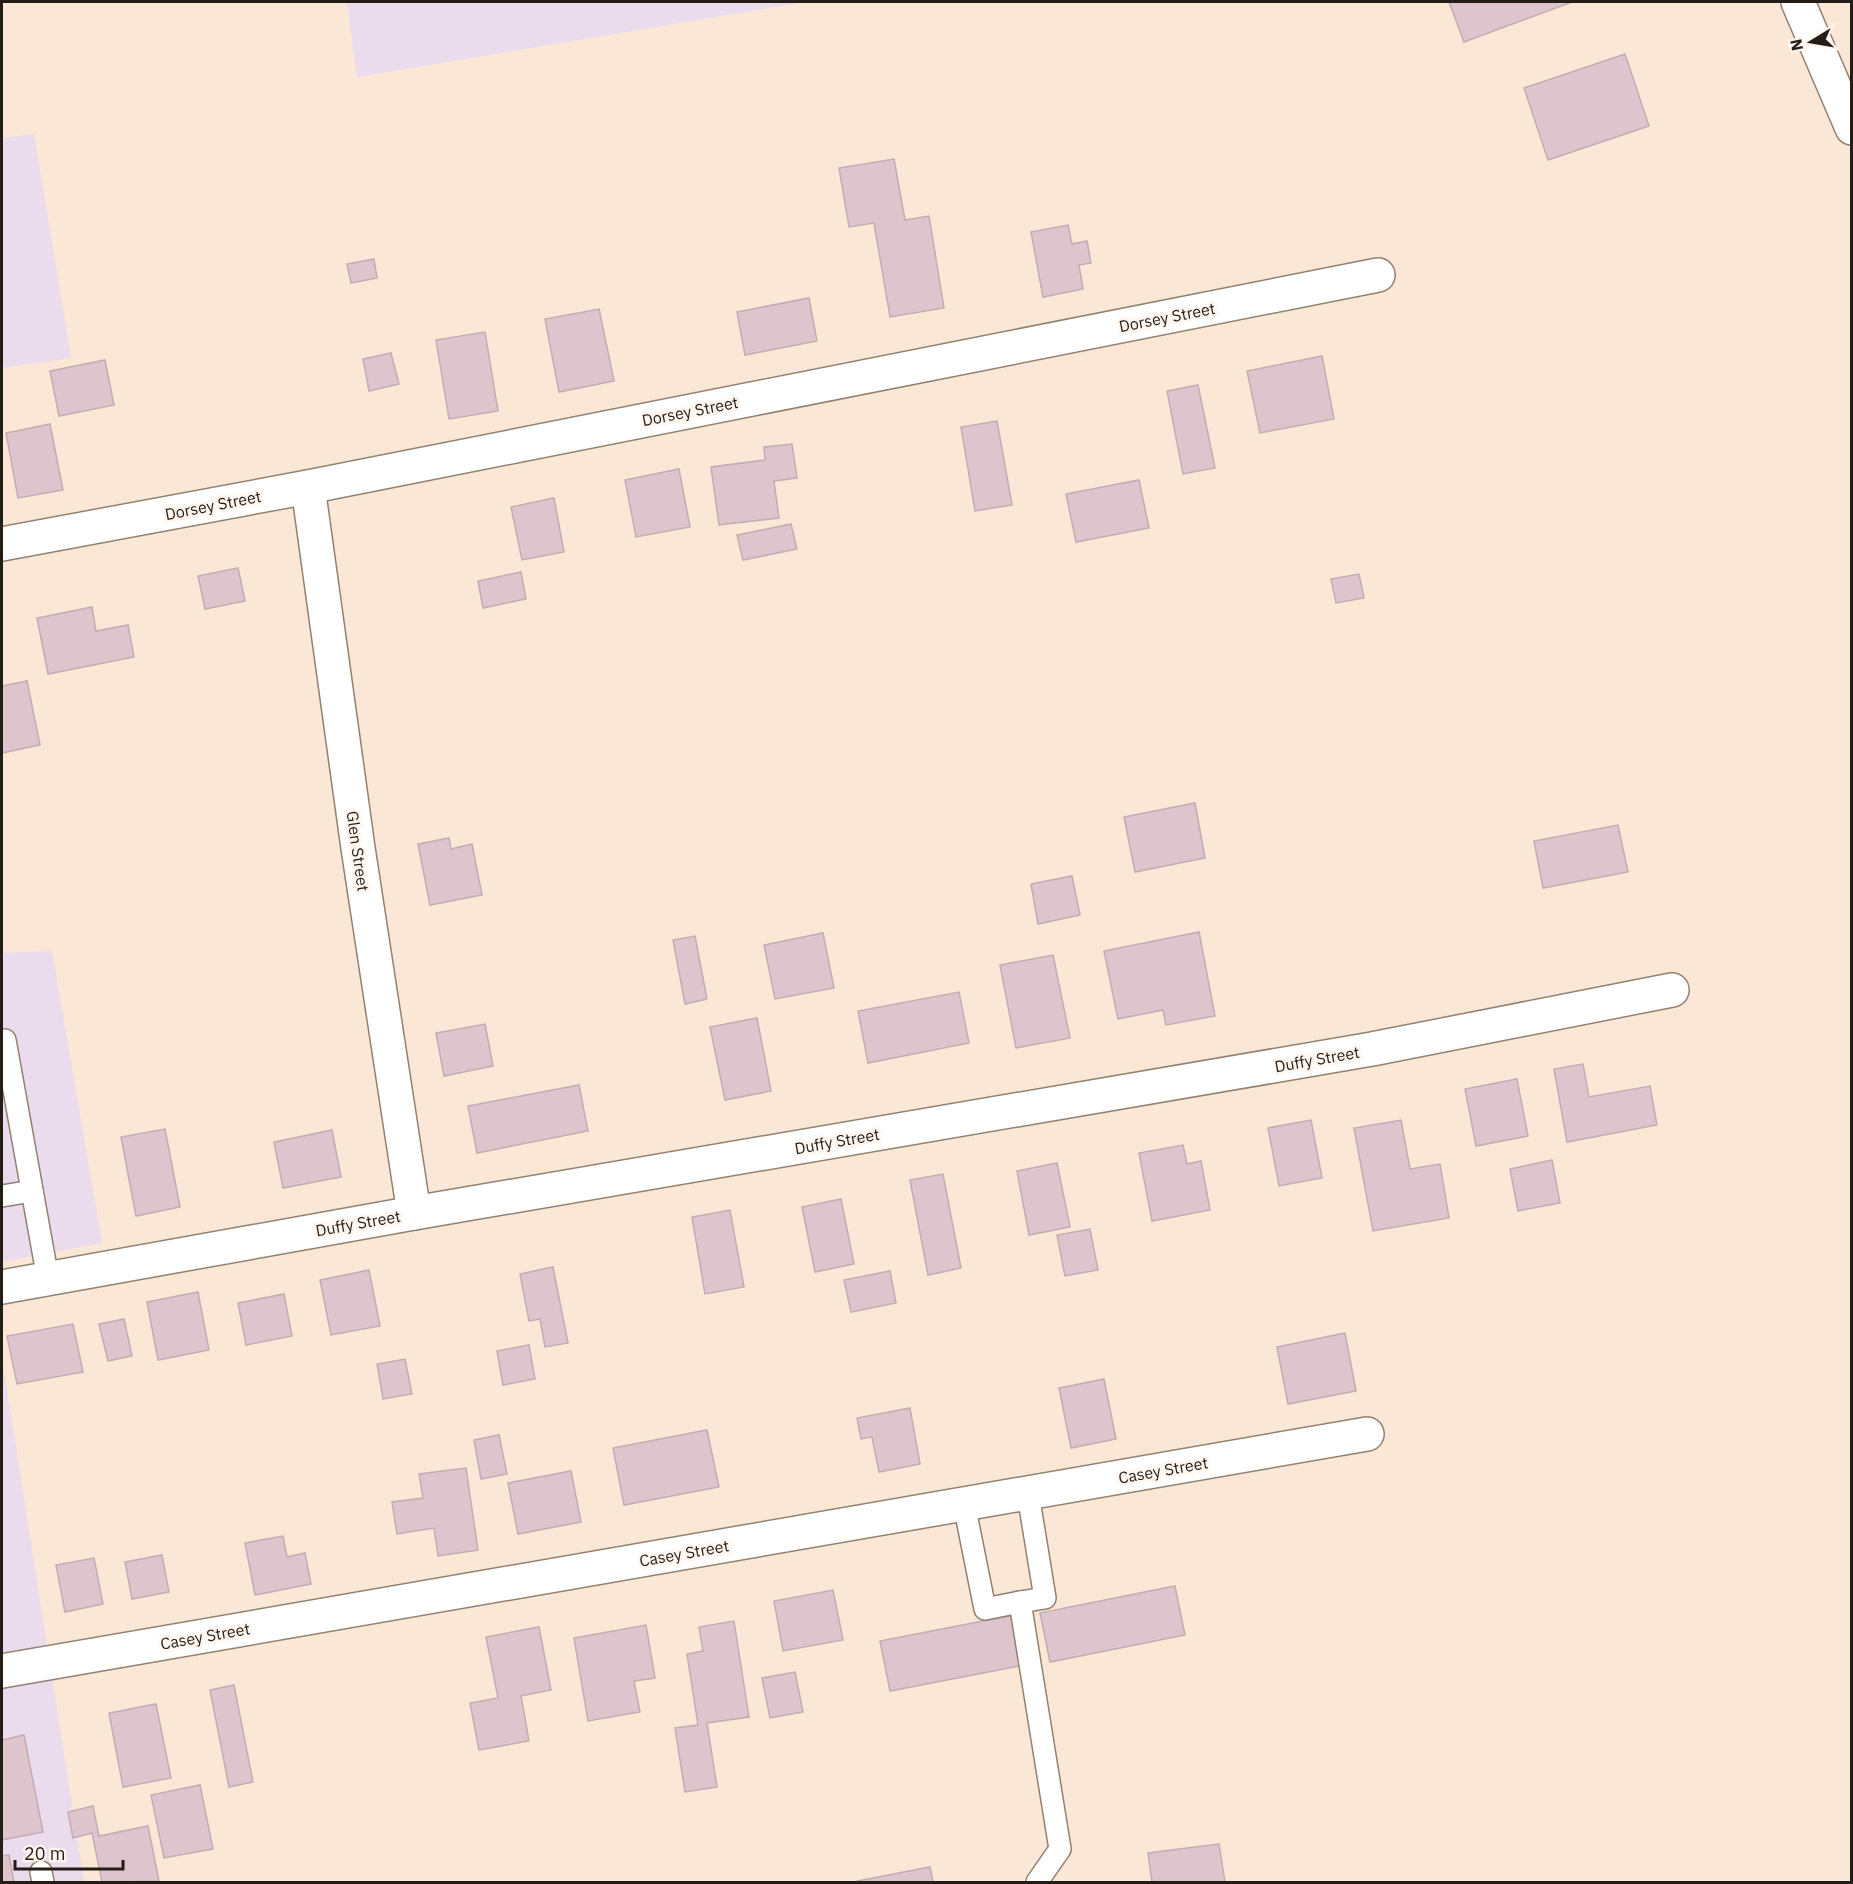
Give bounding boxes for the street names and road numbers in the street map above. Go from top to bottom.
street label: Dorsey Street [1117,298,1217,336]
street label: Dorsey Street [640,392,740,430]
street label: Dorsey Street [163,486,263,524]
street label: Glen Street [342,809,374,893]
street label: Duffy Street [1273,1042,1361,1076]
street label: Duffy Street [793,1124,881,1158]
street label: Duffy Street [314,1206,402,1240]
street label: Casey Street [1117,1452,1209,1488]
street label: Casey Street [638,1535,730,1571]
street label: Casey Street [159,1618,251,1654]

